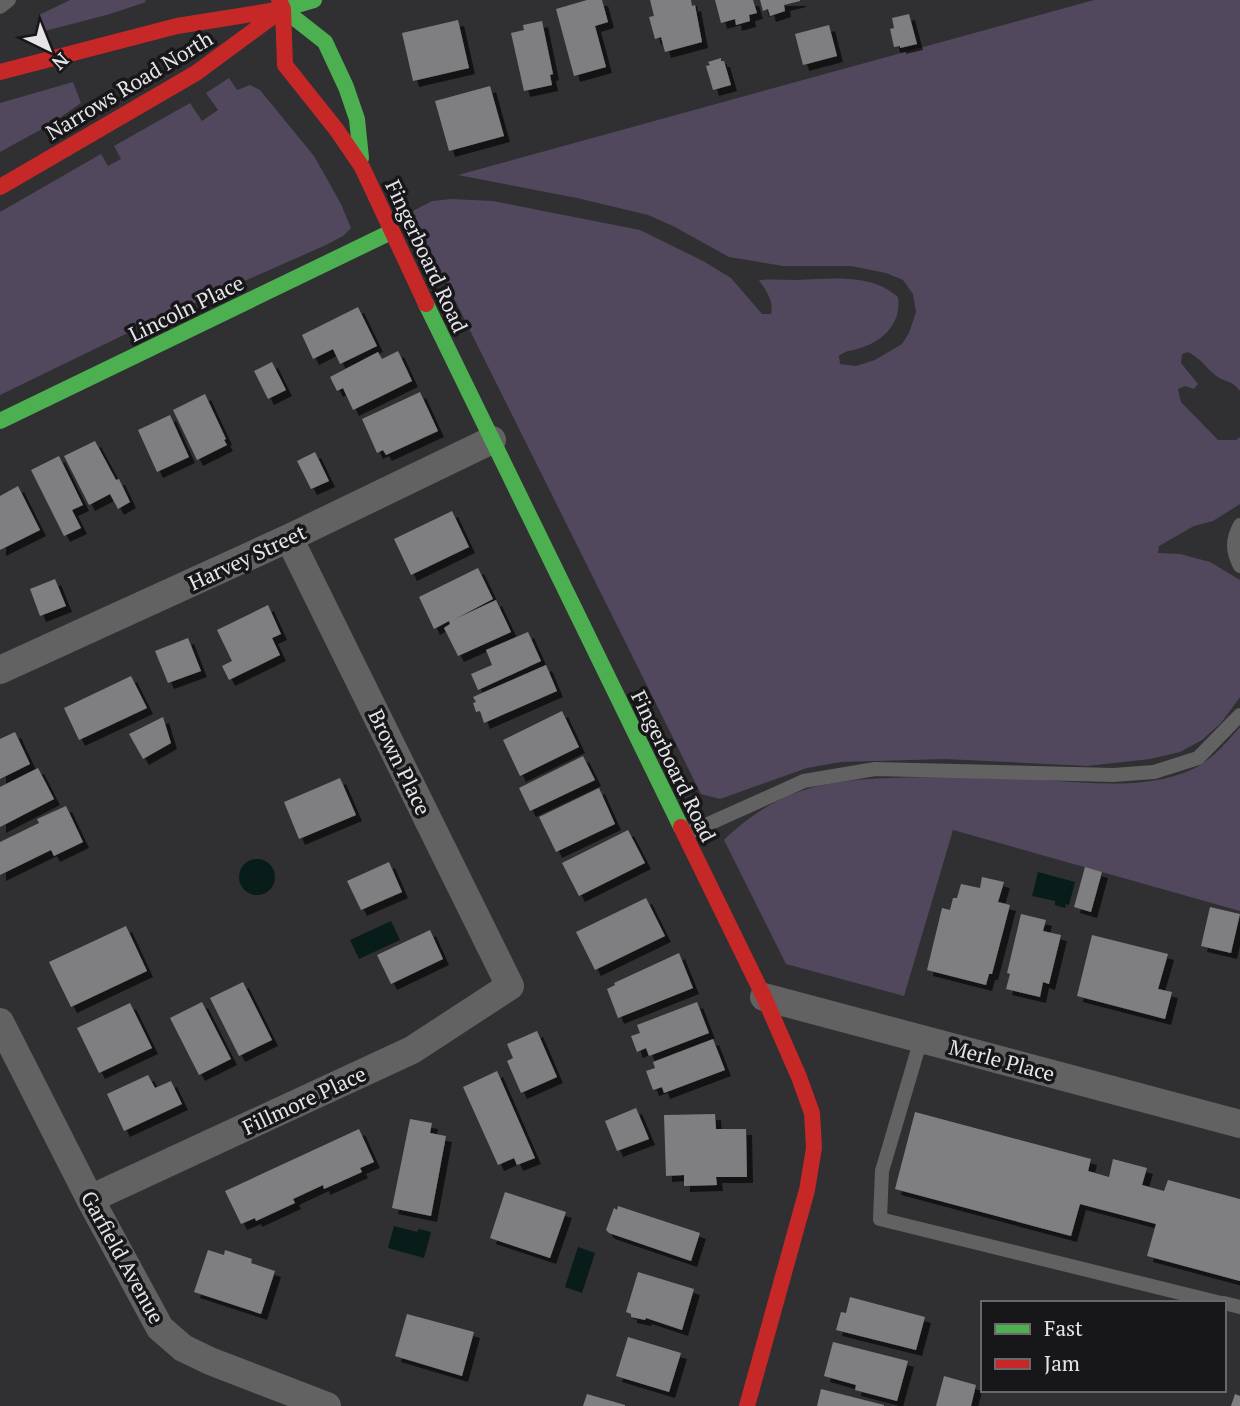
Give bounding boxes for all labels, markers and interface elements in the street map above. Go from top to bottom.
north arrow [14,14,84,84]
street label: Narrows Road North [41,25,217,145]
street label: Fingerboard Road [379,175,475,337]
street label: Lincoln Place [124,268,248,348]
street label: Harvey Street [184,517,310,596]
street label: Fingerboard Road [625,686,723,847]
street label: Brown Place [362,704,438,820]
street label: Merle Place [946,1032,1058,1088]
street label: Fillmore Place [238,1059,370,1141]
street label: Garfield Avenue [75,1186,171,1328]
legend [981,1301,1226,1392]
text: Fast [1044,1314,1083,1342]
text: Jam [1044,1349,1080,1377]

